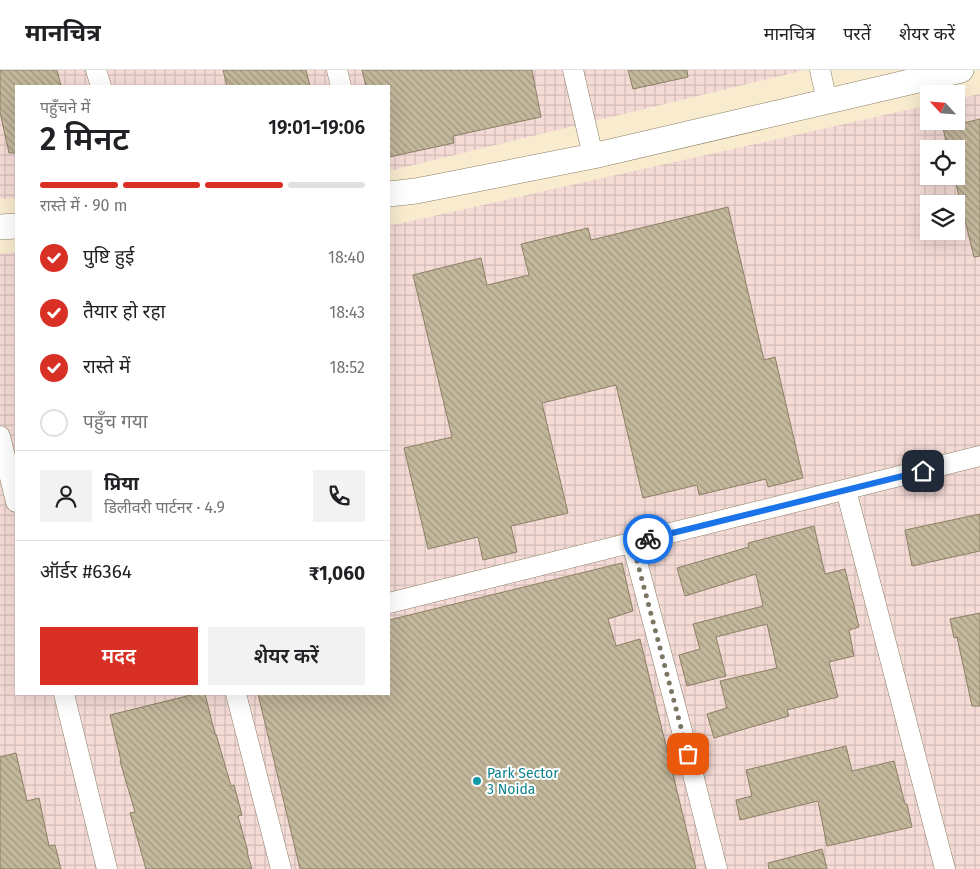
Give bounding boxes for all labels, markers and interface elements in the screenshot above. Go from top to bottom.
text: मानचित्र [25,19,101,47]
text: मानचित्र [764,23,815,45]
text: परतें [843,23,871,45]
text: शेयर करें [899,23,955,45]
north arrow [920,85,965,130]
map controls [920,85,965,240]
text: पहुँचने में [40,98,90,117]
text: 19:01–19:06 [268,116,365,139]
text: 2 मिनट [40,120,129,158]
button: locate [920,140,965,185]
button: layers [920,195,965,240]
text: रास्ते में · 90 m [40,196,127,215]
icon: check [40,244,68,272]
text: पुष्टि हुई [83,245,134,268]
text: 18:40 [328,248,365,267]
icon: check [40,299,68,327]
text: तैयार हो रहा [83,300,165,323]
text: 18:43 [329,303,365,322]
icon: check [40,354,68,382]
text: रास्ते में [83,355,130,378]
text: 18:52 [330,358,365,377]
text: पहुँच गया [83,410,148,433]
pin [902,450,944,492]
icon: home [909,457,937,485]
button: person [40,470,92,522]
button: phone [313,470,365,522]
text: प्रिया [104,472,139,495]
text: डिलीवरी पार्टनर · 4.9 [104,498,225,517]
courier [623,514,673,564]
icon: bike [634,525,662,553]
text: ऑर्डर #6364 [40,560,132,583]
text: ₹1,060 [309,562,365,585]
button: मदद [40,627,198,685]
button: शेयर करें [208,627,365,685]
pin [667,733,709,775]
icon: bag [674,740,702,768]
place label: Park Sector 3 Noida [487,765,559,798]
marker: Park Sector 3 Noida [471,775,483,787]

